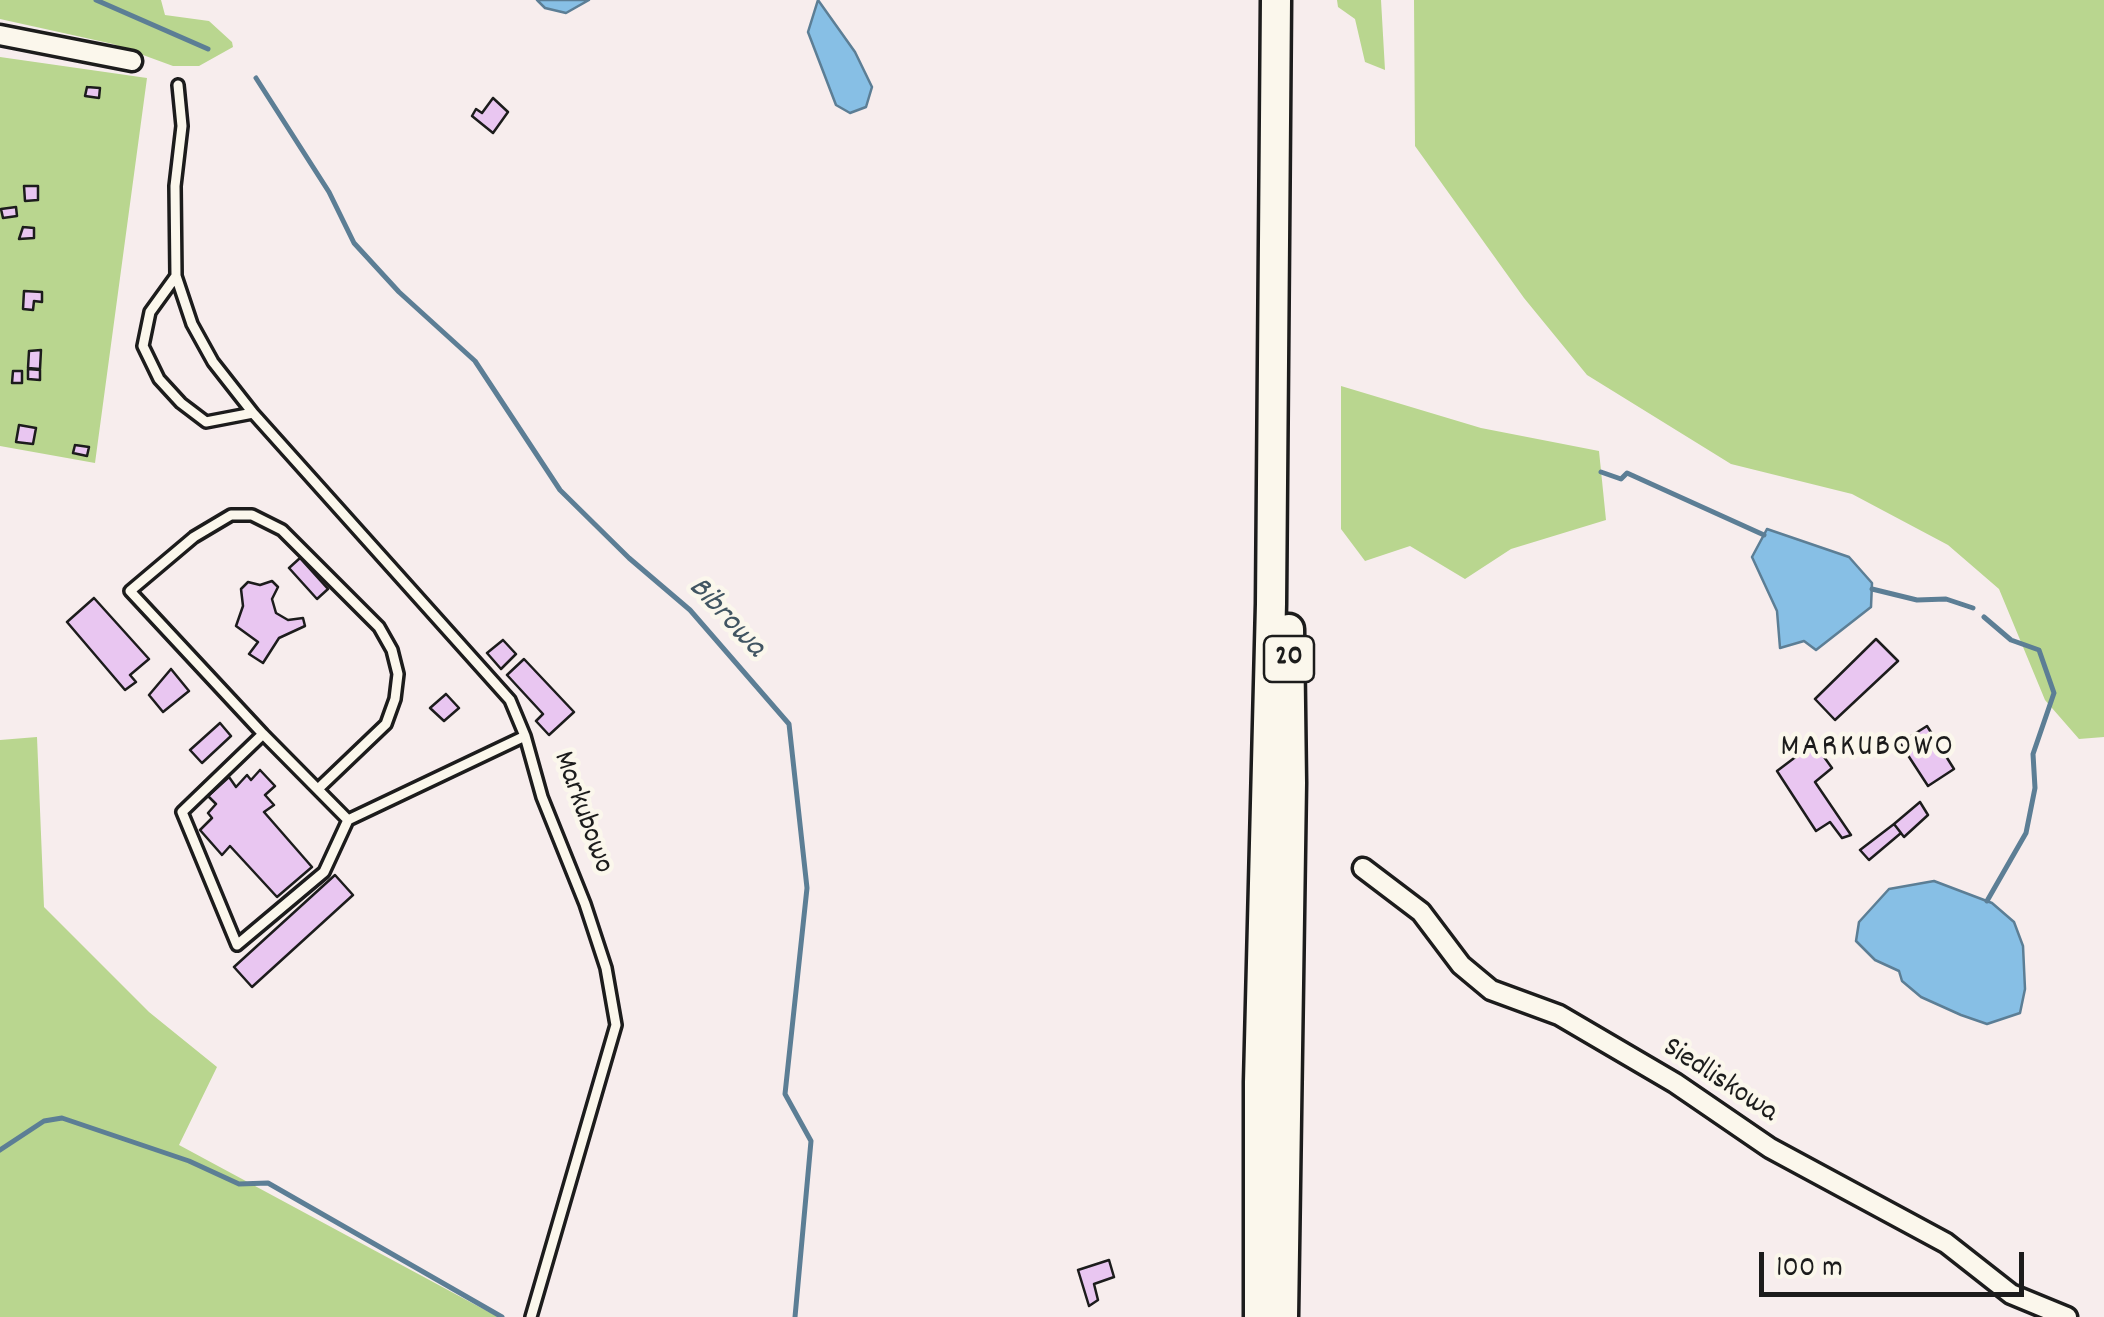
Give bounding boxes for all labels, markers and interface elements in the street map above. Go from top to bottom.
water label: Bibrowa [678,571,772,667]
road number: 20 [1264,636,1314,682]
district label: MARKUBOWO [1781,731,1955,769]
street label: Markubowo [542,747,620,879]
street label: Siedliskowa [1655,1031,1783,1133]
scale bar [1764,1232,2029,1294]
text: 100 m [1776,1248,1843,1291]

